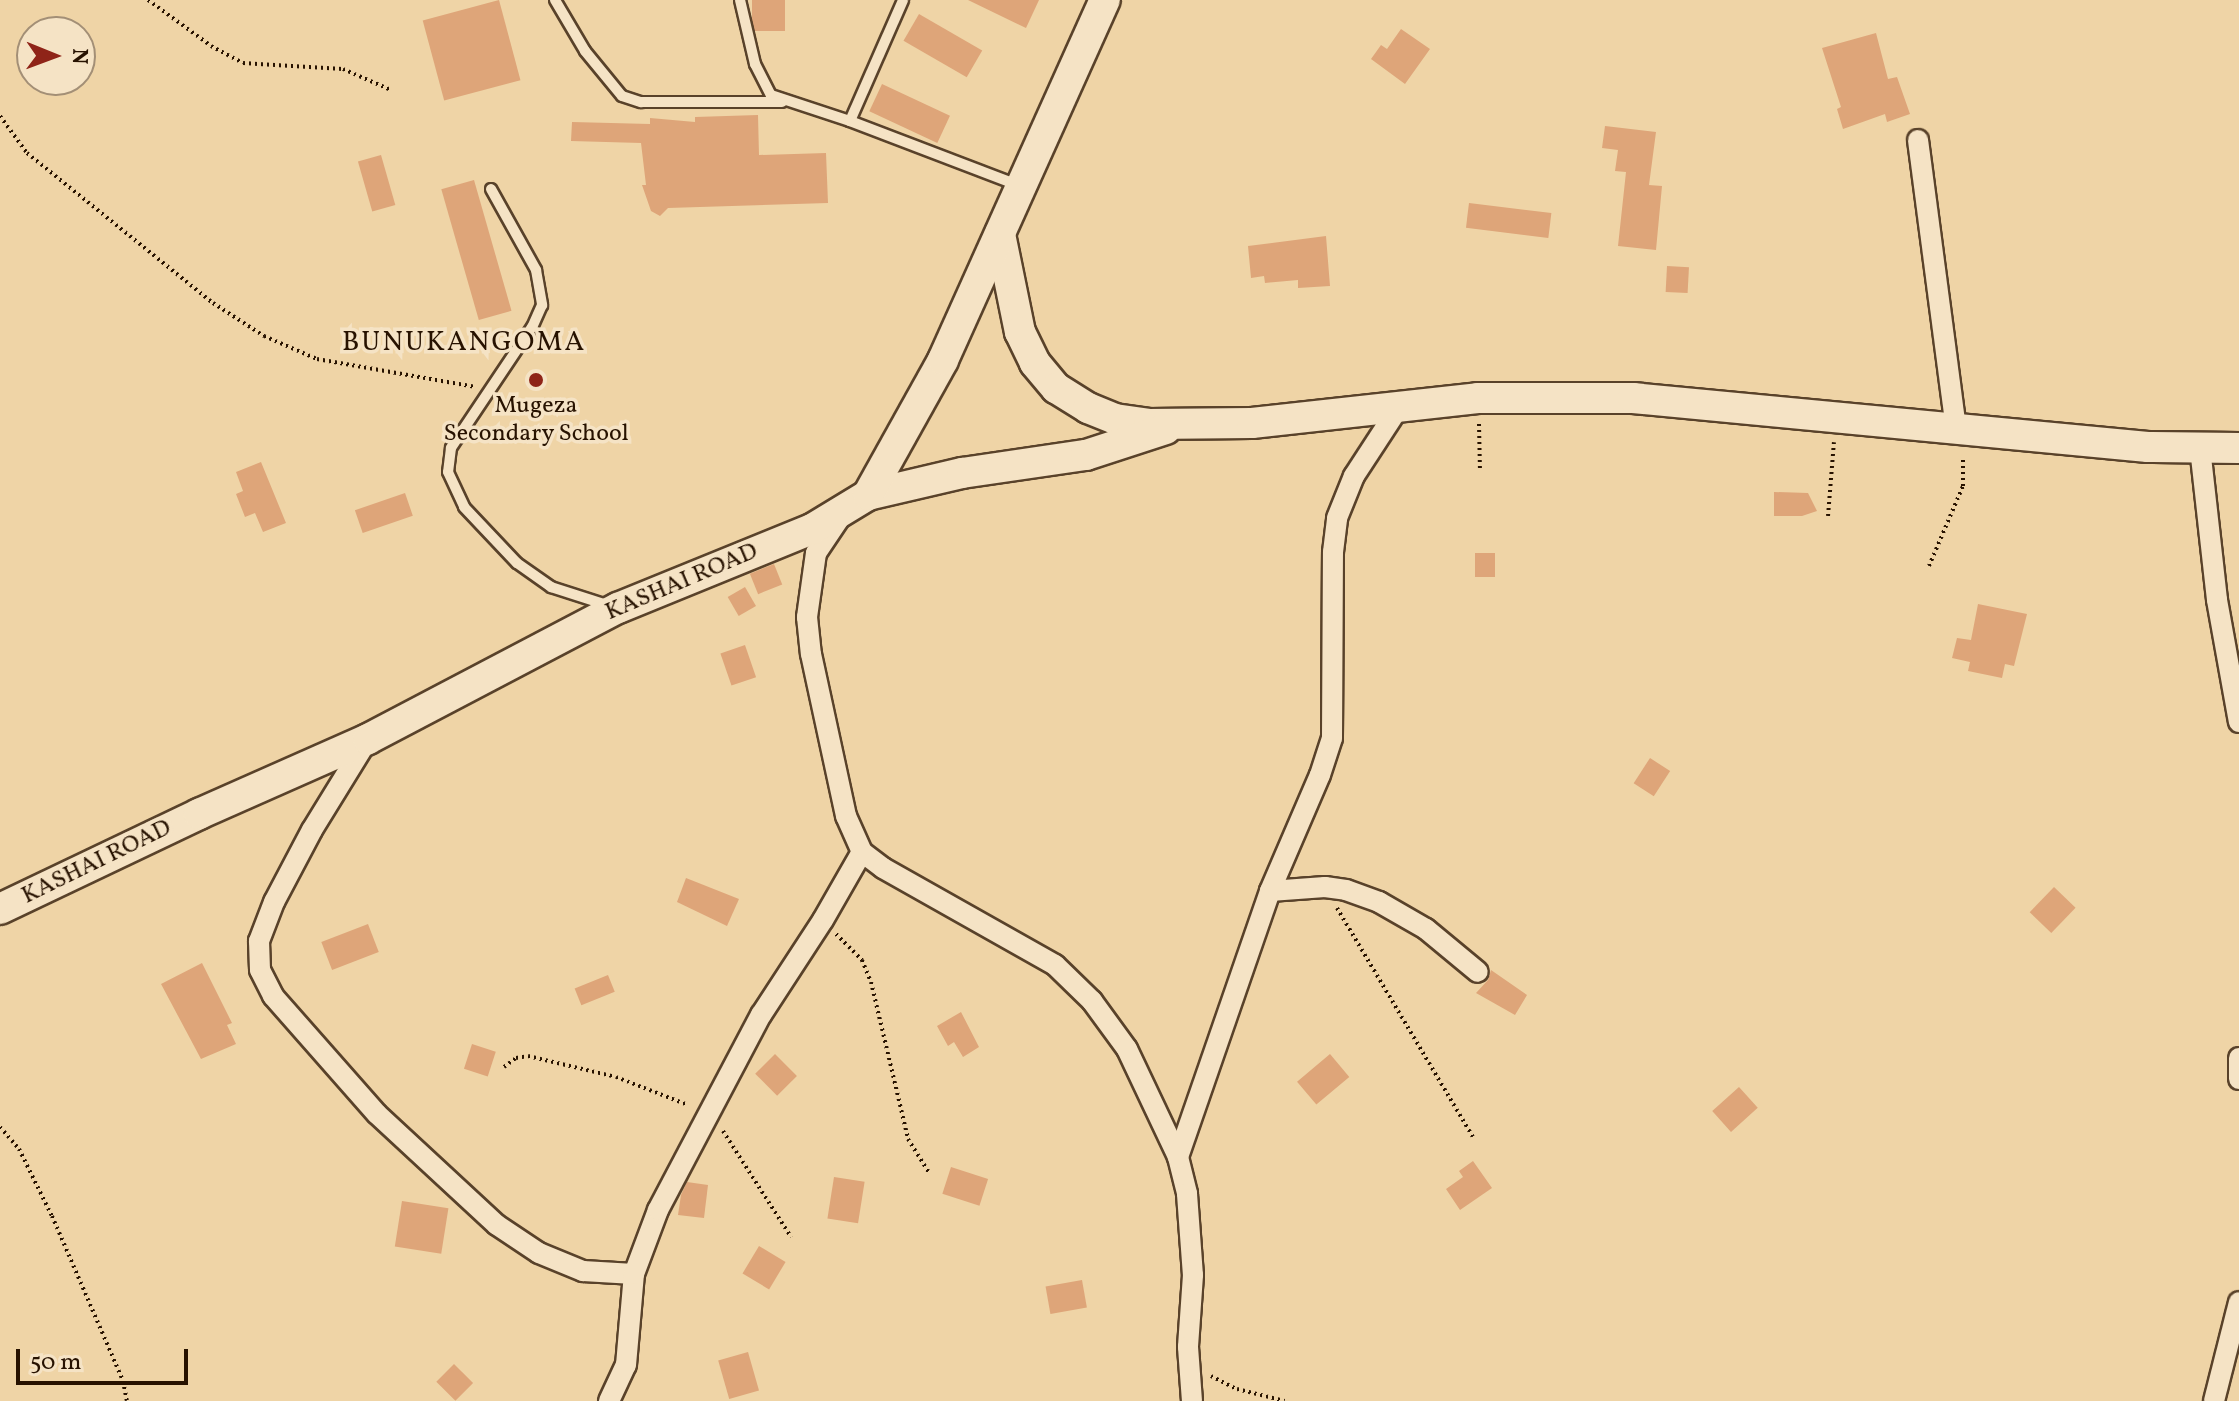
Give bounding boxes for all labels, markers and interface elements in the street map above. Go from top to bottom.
north arrow [16,16,96,96]
text: N [63,48,94,65]
district label: BUNUKANGOMA [342,326,586,360]
marker: Mugeza Secondary School [527,371,545,389]
place label: Mugeza Secondary School [443,393,629,449]
street label: KASHAI ROAD [602,538,762,628]
street label: KASHAI ROAD [18,814,176,912]
scale bar [20,1333,192,1383]
text: 50 m [30,1346,82,1380]

